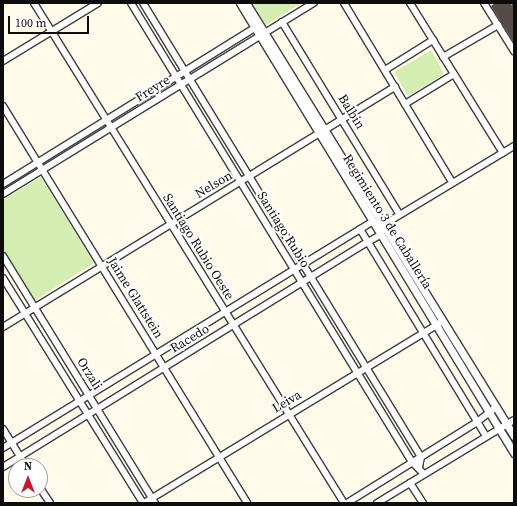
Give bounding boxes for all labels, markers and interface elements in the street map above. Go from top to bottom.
scale bar [10,8,91,34]
text: 100 m [15,15,47,31]
street label: Freyre [133,72,173,106]
street label: Balbin [334,92,368,132]
street label: Regimiento 3 de Caballería [339,152,435,292]
street label: Nelson [193,168,235,202]
street label: Santiago Rubio [253,189,313,271]
street label: Santiago Rubio Oeste [159,191,237,303]
street label: Jaime Glattstein [104,255,166,341]
street label: Racedo [168,321,212,357]
street label: Orzali [73,355,105,393]
street label: Leiva [270,387,304,417]
north arrow [8,458,48,498]
text: N [24,459,32,474]

